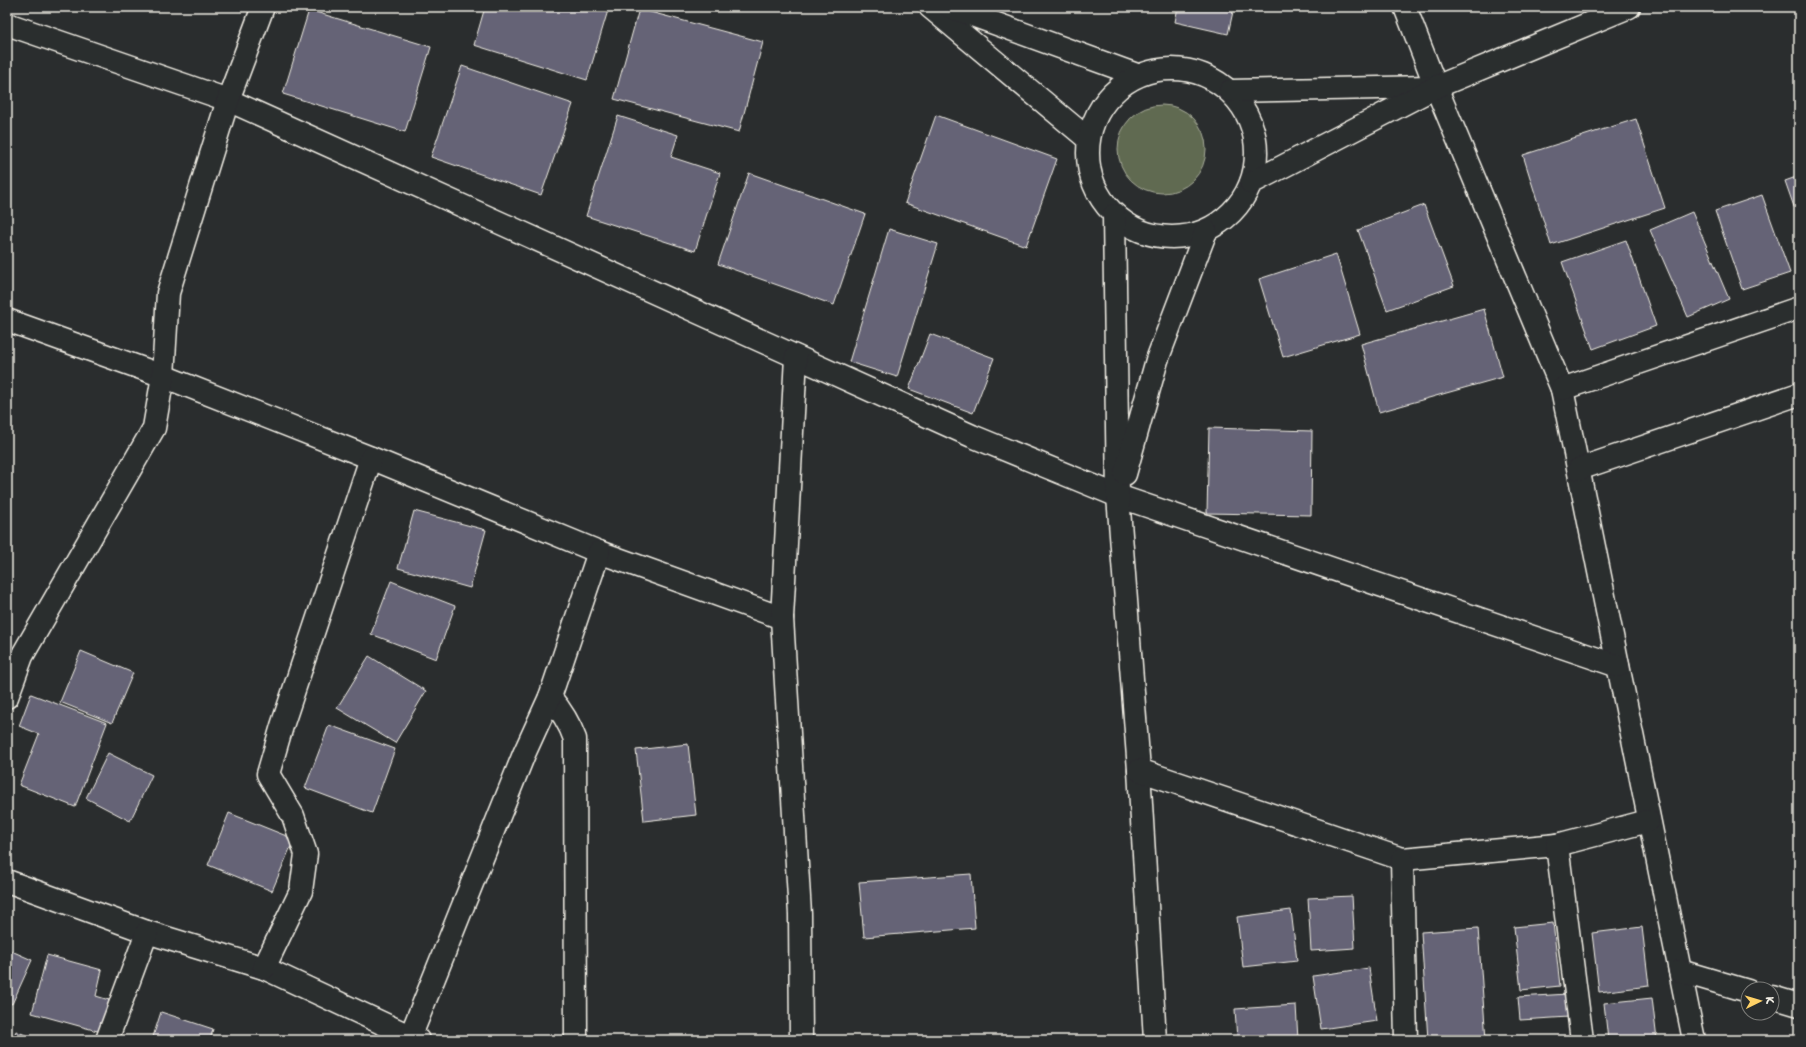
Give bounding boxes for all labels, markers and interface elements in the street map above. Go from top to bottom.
north arrow [1740,981,1780,1021]
text: K [1762,996,1777,1005]

